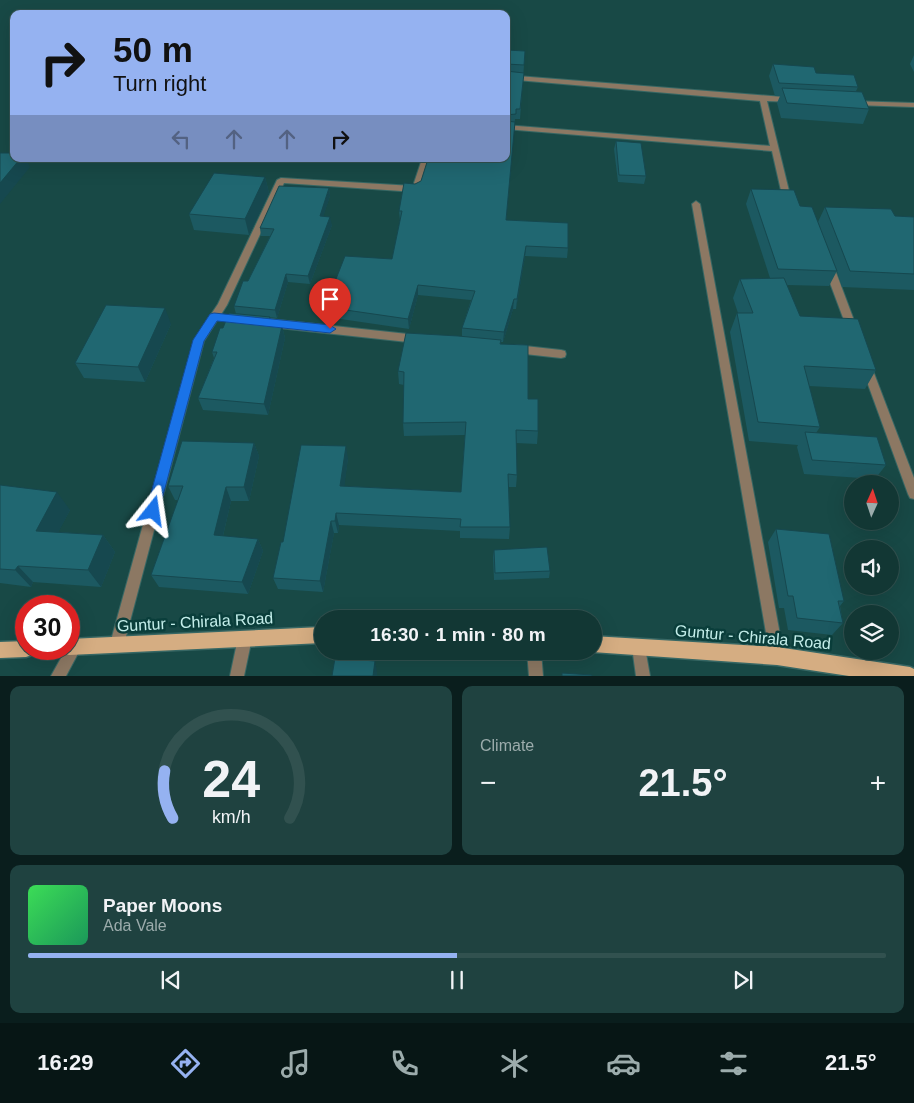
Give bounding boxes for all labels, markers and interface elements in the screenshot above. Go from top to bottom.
icon: right [30,30,95,95]
text: 50 m [113,30,193,69]
text: Turn right [113,71,206,96]
icon: left [167,125,195,153]
icon: ahead [220,125,248,153]
icon: ahead [273,125,301,153]
icon: right [326,125,354,153]
pin [309,278,351,329]
icon: arrive [316,285,344,313]
north arrow [844,475,899,530]
map controls [844,475,899,660]
position arrow [126,484,178,536]
button: sound [844,540,899,595]
speed limit sign: 30 [15,595,80,660]
button: layers [844,605,899,660]
street label: Guntur - Chirala Road [116,609,274,635]
street label: Guntur - Chirala Road [674,622,832,652]
text: 16:30 · 1 min · 80 m [370,624,546,645]
text: Climate [480,737,534,754]
text: 24 [202,750,260,808]
text: 21.5° [638,762,728,804]
text: − [480,767,496,798]
text: + [870,767,886,798]
text: km/h [212,807,250,827]
text: Paper Moons [103,895,222,916]
text: Ada Vale [103,917,167,934]
icon: previous [157,966,185,994]
icon: pause [443,966,471,994]
icon: next [729,966,757,994]
icon: directions [168,1046,203,1081]
icon: music [278,1046,313,1081]
icon: phone [387,1046,422,1081]
icon: climate [497,1046,532,1081]
icon: car [606,1046,641,1081]
icon: filters [716,1046,751,1081]
text: 16:29 [37,1050,94,1075]
text: 21.5° [825,1050,877,1075]

